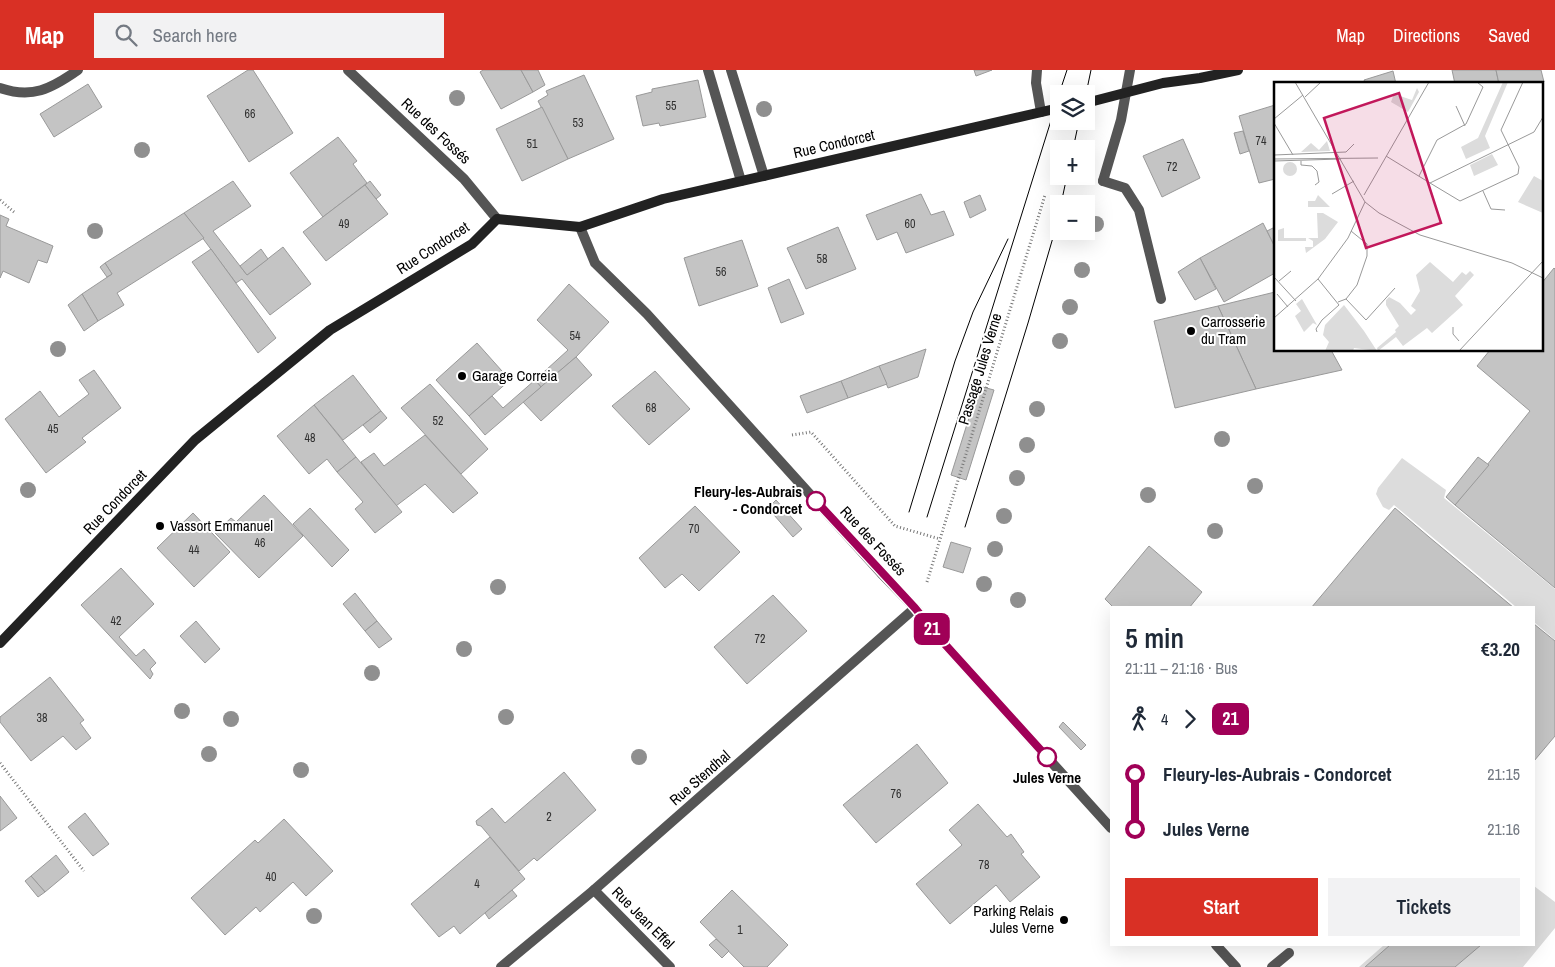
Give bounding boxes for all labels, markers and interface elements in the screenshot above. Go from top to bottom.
search box [94,13,444,58]
text: Map [25,19,64,51]
icon: search [112,21,140,49]
text: Search here [152,22,237,48]
text: Map [1336,23,1365,48]
text: Directions [1393,23,1460,48]
text: Saved [1488,23,1530,48]
inset map [1274,82,1542,351]
map controls [1050,85,1095,240]
button: layers [1050,85,1095,130]
street label: Rue des Fossés [397,93,476,168]
house number: 55 [666,98,677,114]
house number: 66 [245,106,255,122]
house number: 53 [573,115,583,131]
street label: Rue Condorcet [791,124,877,163]
house number: 74 [1256,133,1267,149]
house number: 51 [527,136,538,152]
button: + [1050,140,1095,185]
house number: 72 [1167,159,1177,175]
button: − [1050,195,1095,240]
house number: 49 [339,216,349,232]
street label: Rue Condorcet [392,216,474,279]
house number: 60 [905,216,915,232]
house number: 58 [817,251,827,267]
house number: 56 [716,264,726,280]
street label: Passage Jules Verne [953,310,1007,427]
place label: Carrosserie du Tram [1201,311,1265,349]
marker: Carrosserie du Tram [1185,325,1197,337]
house number: 54 [570,328,581,344]
place label: Garage Correia [472,365,558,386]
marker: Garage Correia [456,370,468,382]
house number: 68 [646,400,656,416]
house number: 52 [433,413,443,429]
house number: 45 [48,421,59,437]
house number: 48 [305,430,315,446]
street label: Rue Condorcet [78,464,151,539]
place label: Fleury-les-Aubrais - Condorcet [694,481,802,519]
marker: Fleury-les-Aubrais - Condorcet [806,491,826,511]
street label: Rue des Fossés [836,501,911,580]
place label: Vassort Emmanuel [170,515,273,536]
marker: Vassort Emmanuel [154,520,166,532]
house number: 70 [689,521,699,537]
house number: 46 [255,535,265,551]
house number: 44 [189,542,200,558]
house number: 42 [111,613,121,629]
line badge: 21 [910,613,954,645]
text: 21 [924,616,940,641]
text: 5 min [1125,619,1184,657]
house number: 72 [755,631,765,647]
text: €3.20 [1481,636,1520,662]
text: 21:11 – 21:16 · Bus [1125,657,1238,679]
icon: walk [1125,705,1153,733]
icon: forward [1176,705,1204,733]
text: 21 [1222,706,1239,731]
text: 4 [1161,708,1168,730]
house number: 38 [37,710,47,726]
street label: Rue Stendhal [665,745,735,810]
marker: Jules Verne [1037,747,1057,767]
text: Fleury-les-Aubrais - Condorcet [1163,761,1392,787]
text: 21:15 [1487,763,1520,785]
place label: Jules Verne [1013,767,1081,788]
house number: 76 [891,786,901,802]
house number: 2 [546,809,552,825]
text: Jules Verne [1163,816,1249,842]
text: 21:16 [1487,818,1520,840]
house number: 78 [979,857,989,873]
house number: 40 [266,869,276,885]
house number: 4 [474,876,480,892]
button: Start [1125,878,1318,936]
button: Tickets [1328,878,1520,936]
street label: Rue Jean Effel [607,882,679,954]
place label: Parking Relais Jules Verne [973,900,1054,938]
marker: Parking Relais Jules Verne [1058,914,1070,926]
house number: 1 [737,922,743,938]

